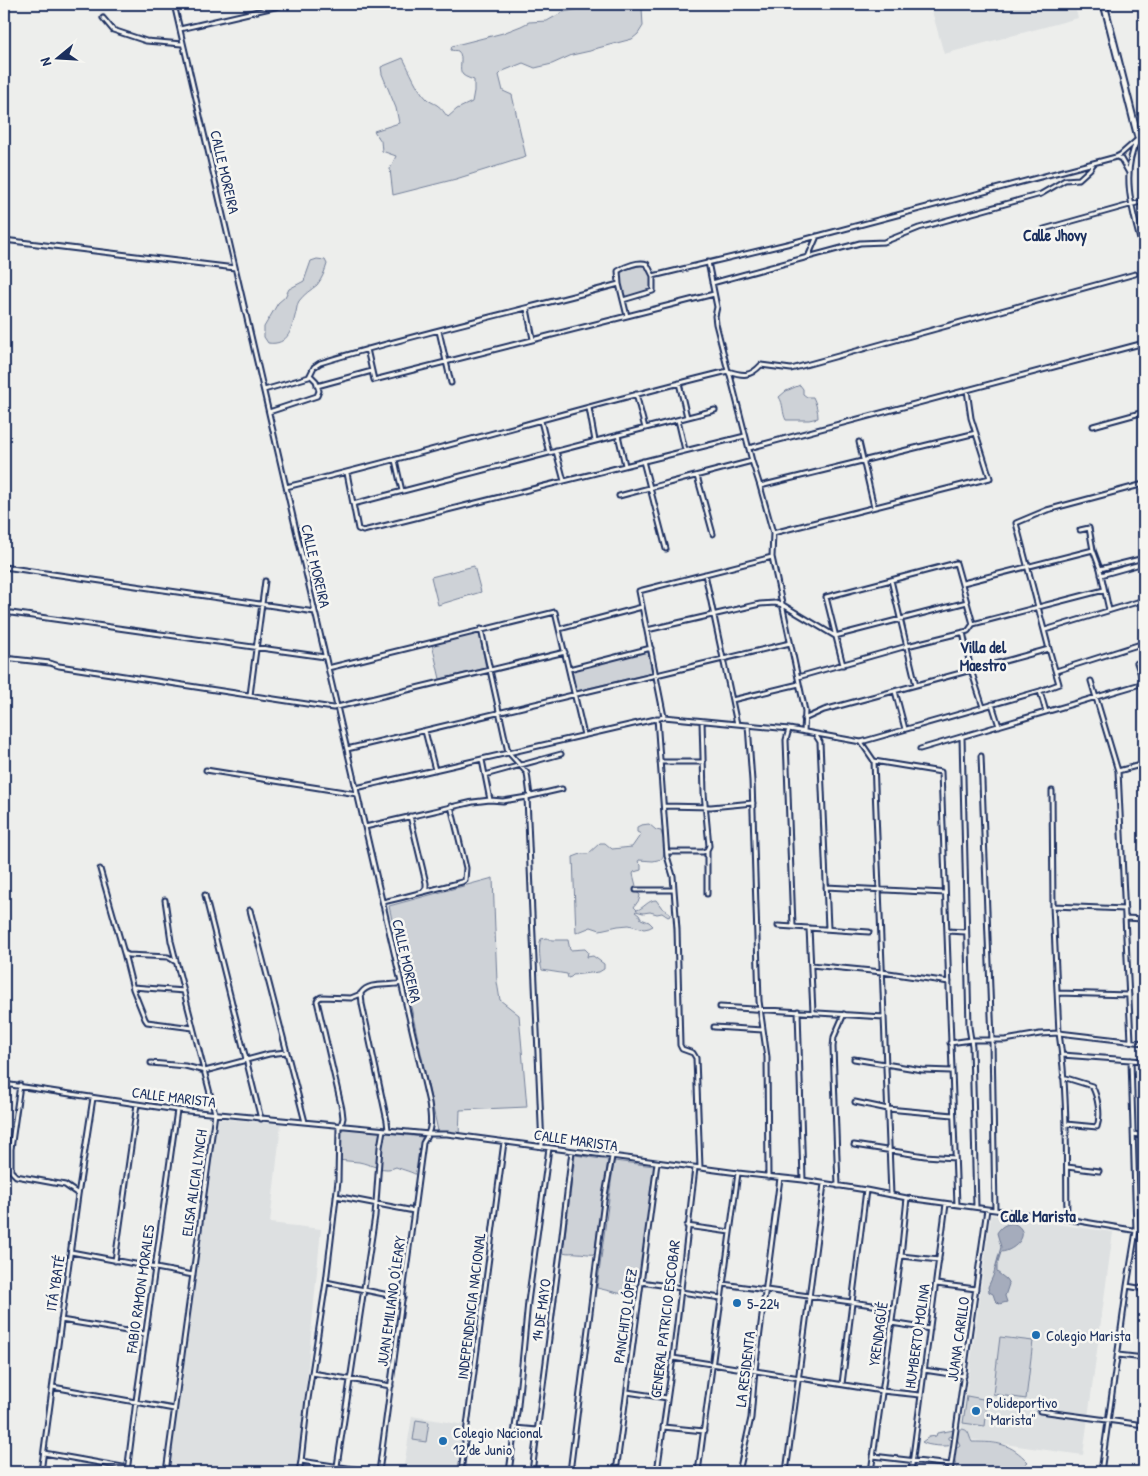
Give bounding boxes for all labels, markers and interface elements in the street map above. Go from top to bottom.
north arrow [32,32,82,82]
text: N [35,55,55,69]
street label: CALLE MOREIRA [205,128,245,217]
district label: Calle Jhovy [1023,224,1087,247]
street label: CALLE MOREIRA [296,522,336,611]
district label: Villa del Maestro [960,636,1007,676]
street label: CALLE MOREIRA [387,917,427,1006]
street label: CALLE MARISTA [131,1081,218,1113]
street label: CALLE MARISTA [533,1124,620,1156]
street label: ELISA ALICIA LYNCH [176,1128,212,1238]
district label: Calle Marista [1000,1205,1076,1227]
street label: FABIO RAMON MORALES [120,1223,159,1355]
street label: INDEPENDENCIA NACIONAL [452,1231,490,1381]
street label: JUAN EMILIANO O'LEARY [371,1234,411,1368]
street label: GENERAL PATRICIO ESCOBAR [645,1239,685,1399]
street label: ITÁ YBATÉ [40,1253,70,1313]
street label: PANCHITO LÓPEZ [608,1267,642,1365]
street label: 14 DE MAYO [526,1277,556,1343]
street label: HUMBERTO MOLINA [899,1282,935,1390]
place label: 5-224 [747,1293,779,1314]
street label: JUANA CARILLO [942,1295,974,1383]
marker: 5-224 [731,1297,743,1309]
street label: YRENDAGÜÉ [863,1300,893,1367]
place label: Colegio Marista [1046,1325,1131,1346]
street label: LA RESIDENTA [730,1329,760,1408]
marker: Colegio Marista [1030,1329,1042,1341]
place label: Polideportivo "Marista" [986,1392,1057,1430]
marker: Polideportivo "Marista" [970,1405,982,1417]
place label: Colegio Nacional 12 de Junio [453,1422,543,1460]
marker: Colegio Nacional 12 de Junio [437,1435,449,1447]

